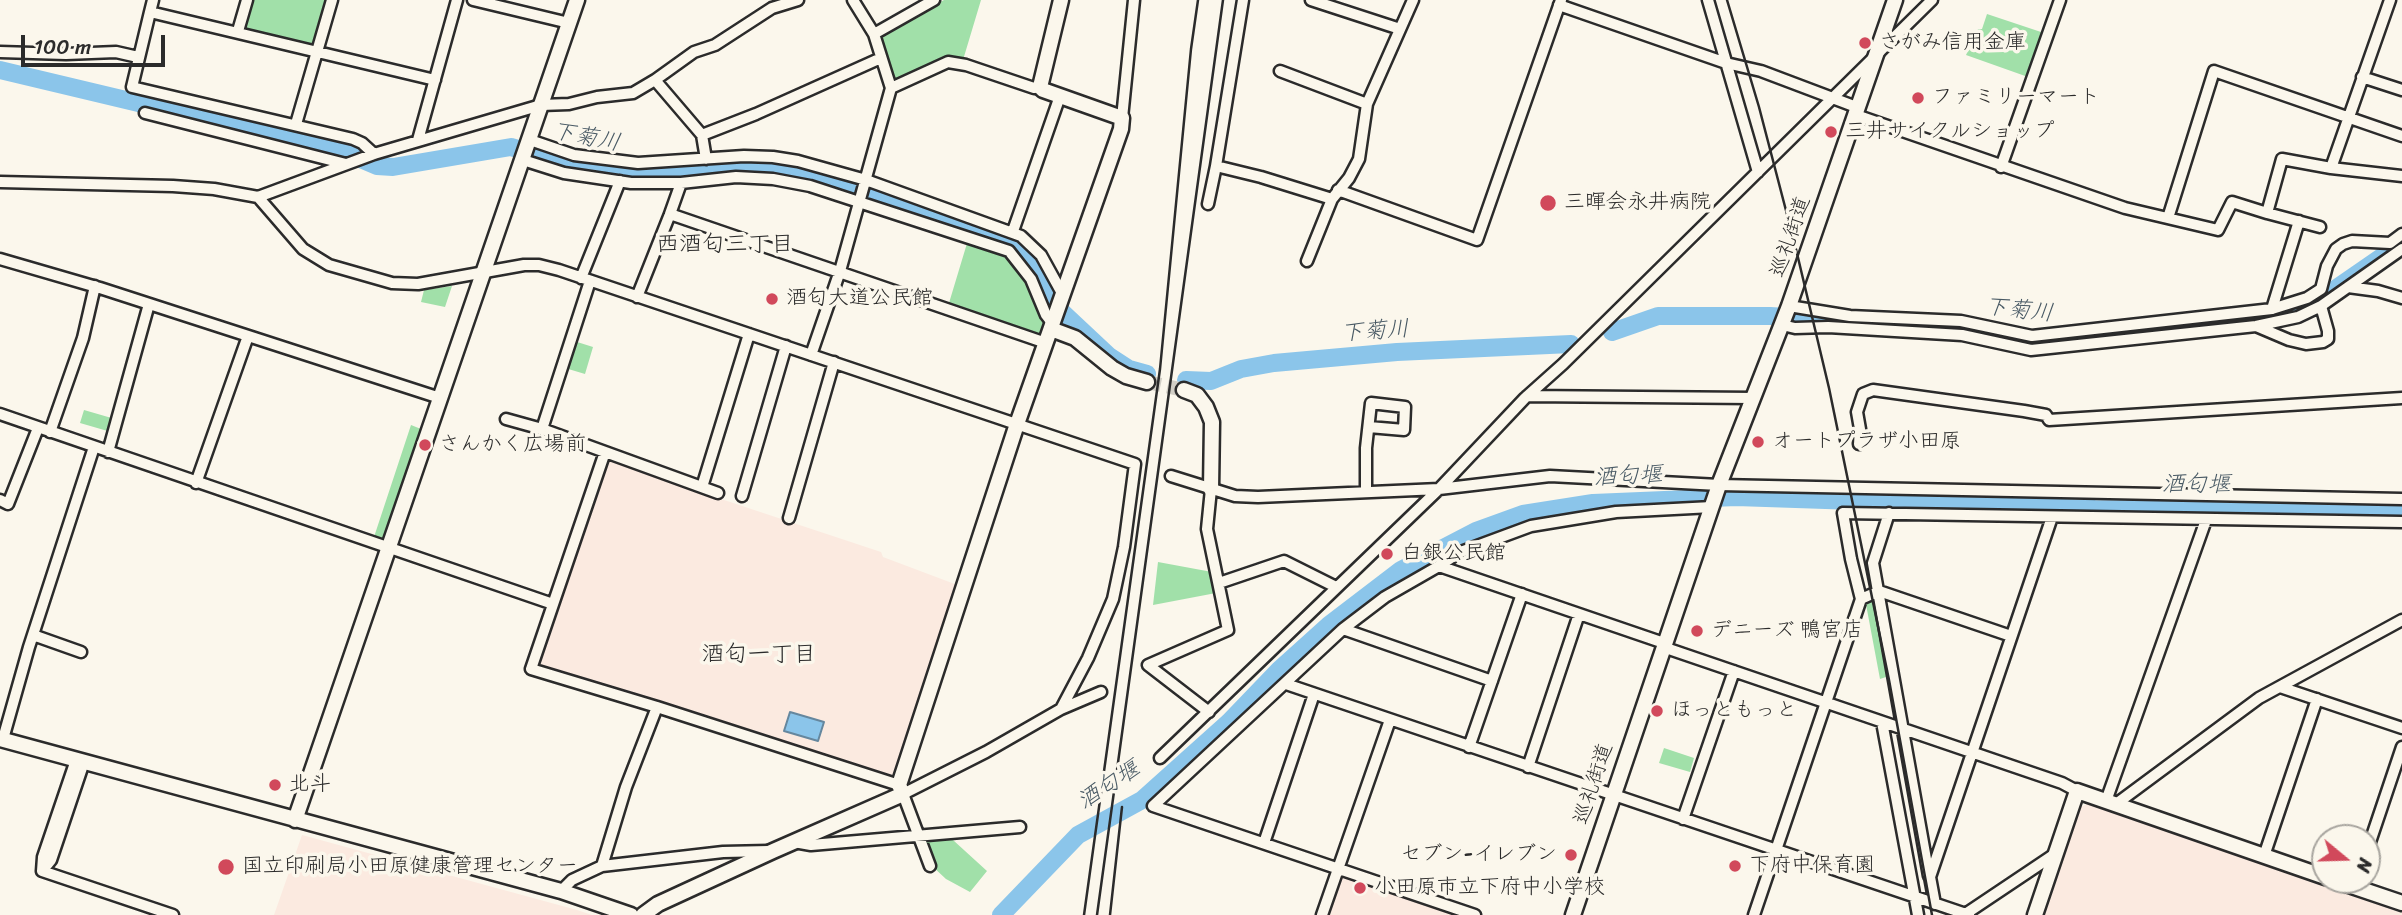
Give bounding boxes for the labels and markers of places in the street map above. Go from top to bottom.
place label: さがみ信用金庫 [1879,30,2026,56]
marker: さがみ信用金庫 [1857,35,1873,51]
place label: ファミリーマート [1932,85,2100,111]
marker: ファミリーマート [1910,90,1926,106]
place label: 三井サイクルショップ [1845,119,2055,145]
marker: 三井サイクルショップ [1823,124,1839,140]
place label: 三暉会永井病院 [1564,190,1711,216]
marker: 三暉会永井病院 [1538,193,1558,213]
place label: 酒匂大道公民館 [786,286,933,312]
marker: 酒匂大道公民館 [764,291,780,307]
place label: オートプラザ小田原 [1772,429,1961,455]
place label: さんかく広場前 [439,432,586,458]
marker: オートプラザ小田原 [1750,434,1766,450]
marker: さんかく広場前 [417,437,433,453]
place label: 白銀公民館 [1401,541,1506,567]
marker: 白銀公民館 [1379,546,1395,562]
place label: デニーズ 鴨宮店 [1711,618,1863,644]
marker: デニーズ 鴨宮店 [1689,623,1705,639]
place label: ほっともっと [1671,698,1797,724]
marker: ほっともっと [1649,703,1665,719]
place label: 北斗 [289,772,331,798]
marker: 北斗 [267,777,283,793]
place label: セブン-イレブン [1400,842,1557,868]
marker: セブン-イレブン [1563,847,1579,863]
place label: 下府中保育園 [1749,853,1875,879]
place label: 国立印刷局小田原健康管理センター [242,854,578,880]
marker: 国立印刷局小田原健康管理センター [216,857,236,877]
marker: 下府中保育園 [1727,858,1743,874]
place label: 小田原市立下府中小学校 [1374,875,1605,901]
marker: 小田原市立下府中小学校 [1352,880,1368,896]

